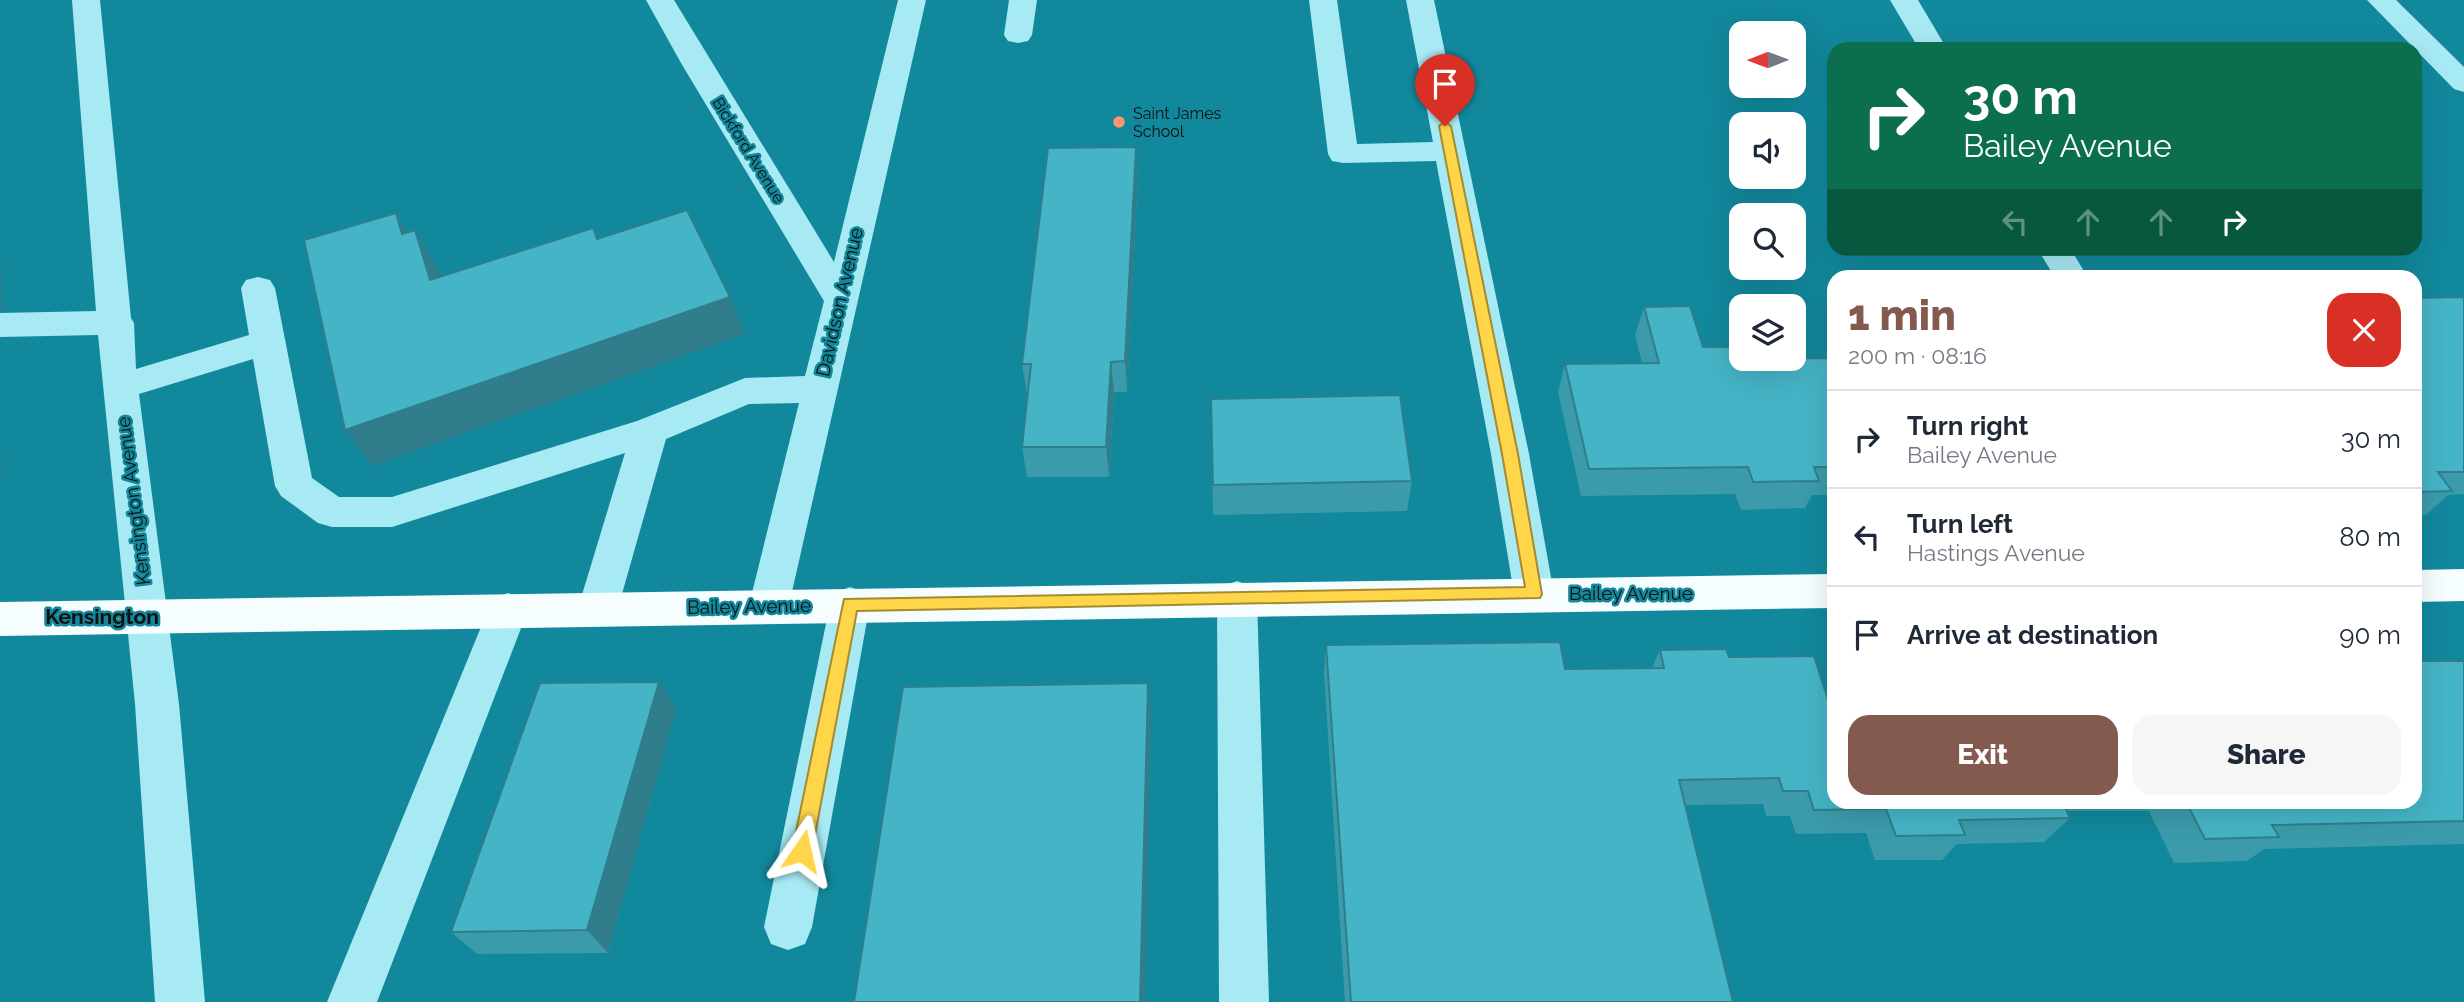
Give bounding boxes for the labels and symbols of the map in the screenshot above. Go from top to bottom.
north arrow [1729,21,1806,98]
pin [1415,54,1475,126]
street label: Bickford Avenue [708,94,789,207]
place label: Saint James School [1133,104,1222,141]
marker: Saint James School [1111,114,1127,130]
street label: Davidson Avenue [811,225,867,379]
street label: Kensington Avenue [112,416,154,586]
street label: Bailey Avenue [1569,582,1693,604]
street label: Bailey Avenue [687,594,811,618]
district label: Kensington [45,604,159,629]
position arrow [765,814,839,888]

